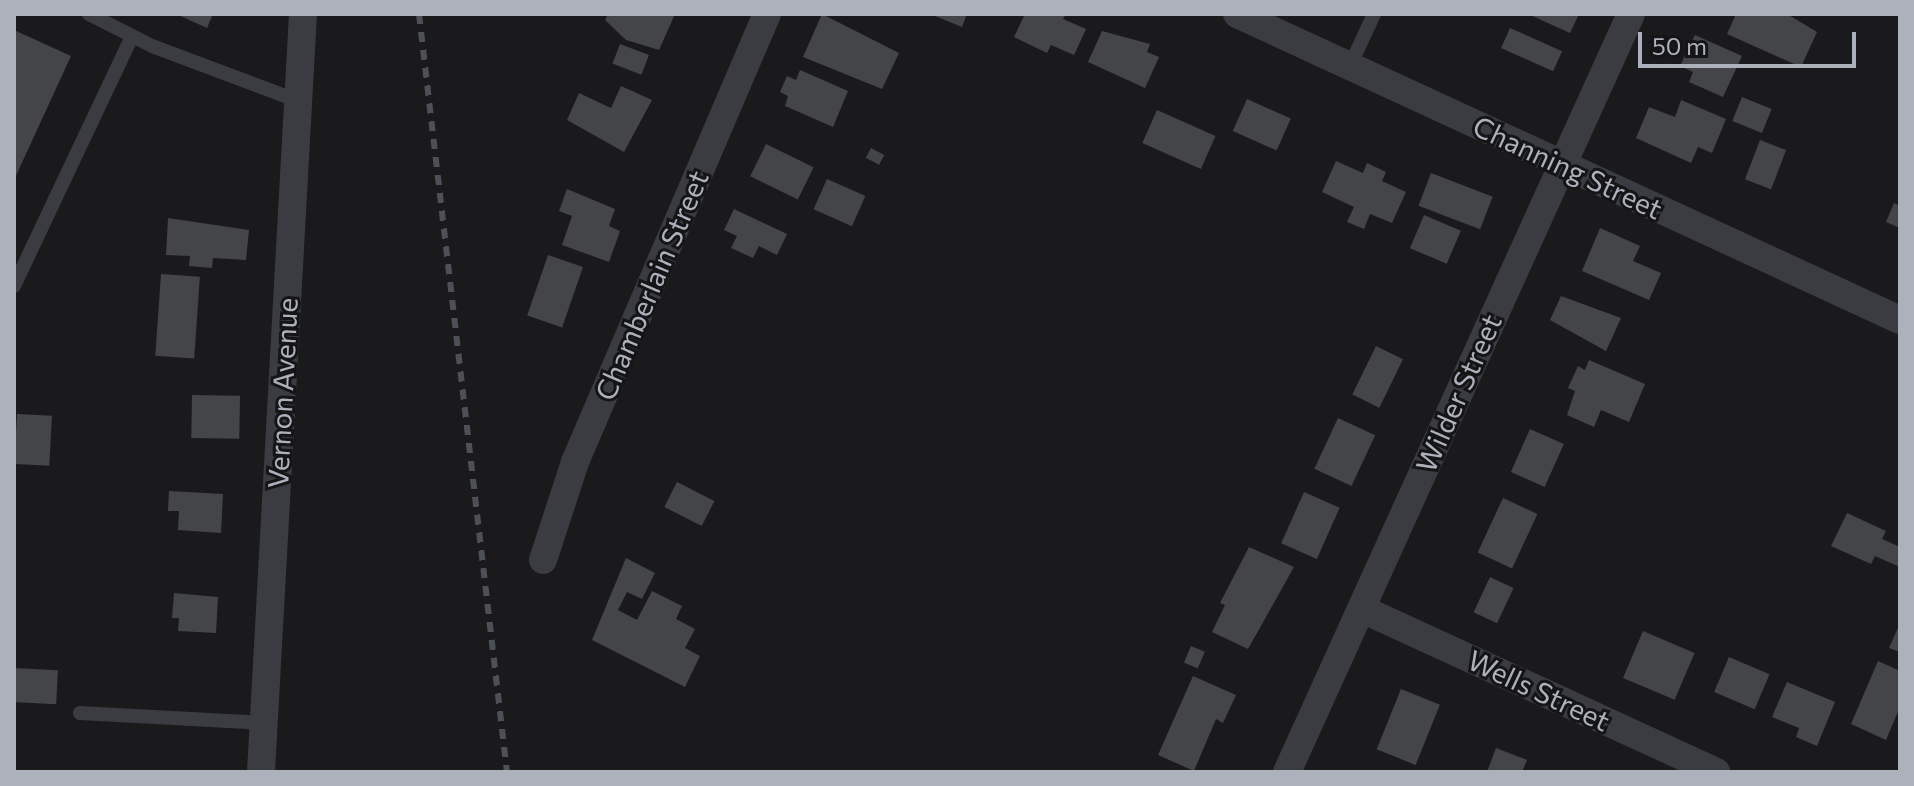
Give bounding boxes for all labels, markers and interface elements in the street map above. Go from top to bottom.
scale bar [1642,16,1860,66]
text: 50 m [1652,31,1707,60]
street label: Channing Street [1468,108,1668,226]
street label: Chamberlain Street [587,165,715,405]
street label: Vernon Avenue [260,297,304,489]
street label: Wilder Street [1408,309,1508,477]
street label: Wells Street [1463,642,1615,738]

